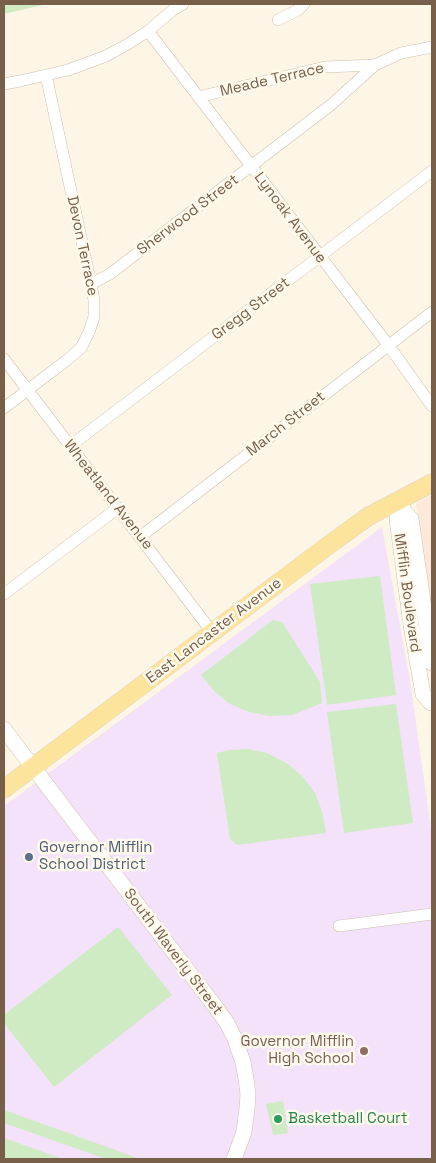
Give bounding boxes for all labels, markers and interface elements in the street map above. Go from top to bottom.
street label: Meade Terrace [218,59,326,101]
street label: Lynoak Avenue [250,169,330,267]
street label: Sherwood Street [134,171,242,259]
street label: Devon Terrace [63,194,101,298]
street label: Gregg Street [208,274,294,344]
street label: March Street [243,388,329,460]
street label: Wheatland Avenue [60,437,156,553]
street label: Mifflin Boulevard [390,532,424,654]
street label: East Lancaster Avenue [143,574,285,688]
place label: Governor Mifflin School District [39,839,152,874]
marker: Governor Mifflin School District [23,851,35,863]
street label: South Waverly Street [120,885,226,1019]
place label: Governor Mifflin High School [241,1033,354,1068]
marker: Governor Mifflin High School [358,1045,370,1057]
place label: Basketball Court [288,1110,408,1128]
marker: Basketball Court [272,1113,284,1125]

